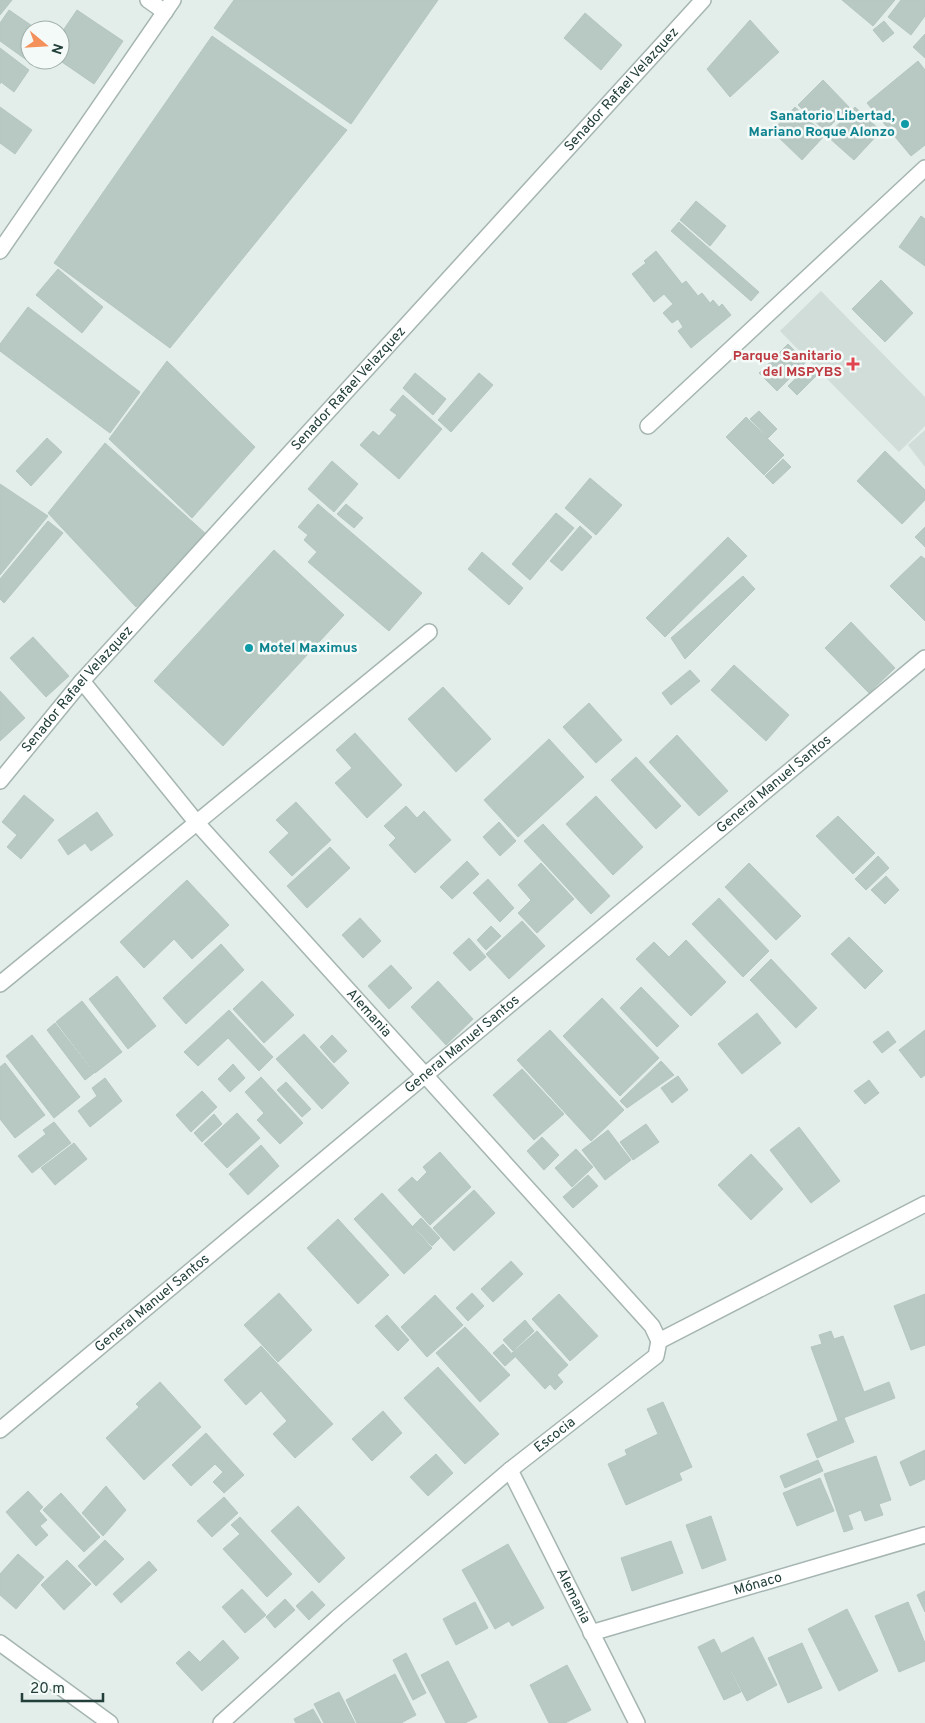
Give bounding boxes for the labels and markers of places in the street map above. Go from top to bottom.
place label: Sanatorio Libertad, Mariano Roque Alonzo [749,108,895,141]
marker: Sanatorio Libertad, Mariano Roque Alonzo [899,118,911,130]
place label: Parque Sanitario del MSPYBS [733,348,842,381]
marker: Parque Sanitario del MSPYBS [846,357,860,371]
place label: Motel Maximus [259,640,358,657]
marker: Motel Maximus [243,642,255,654]

